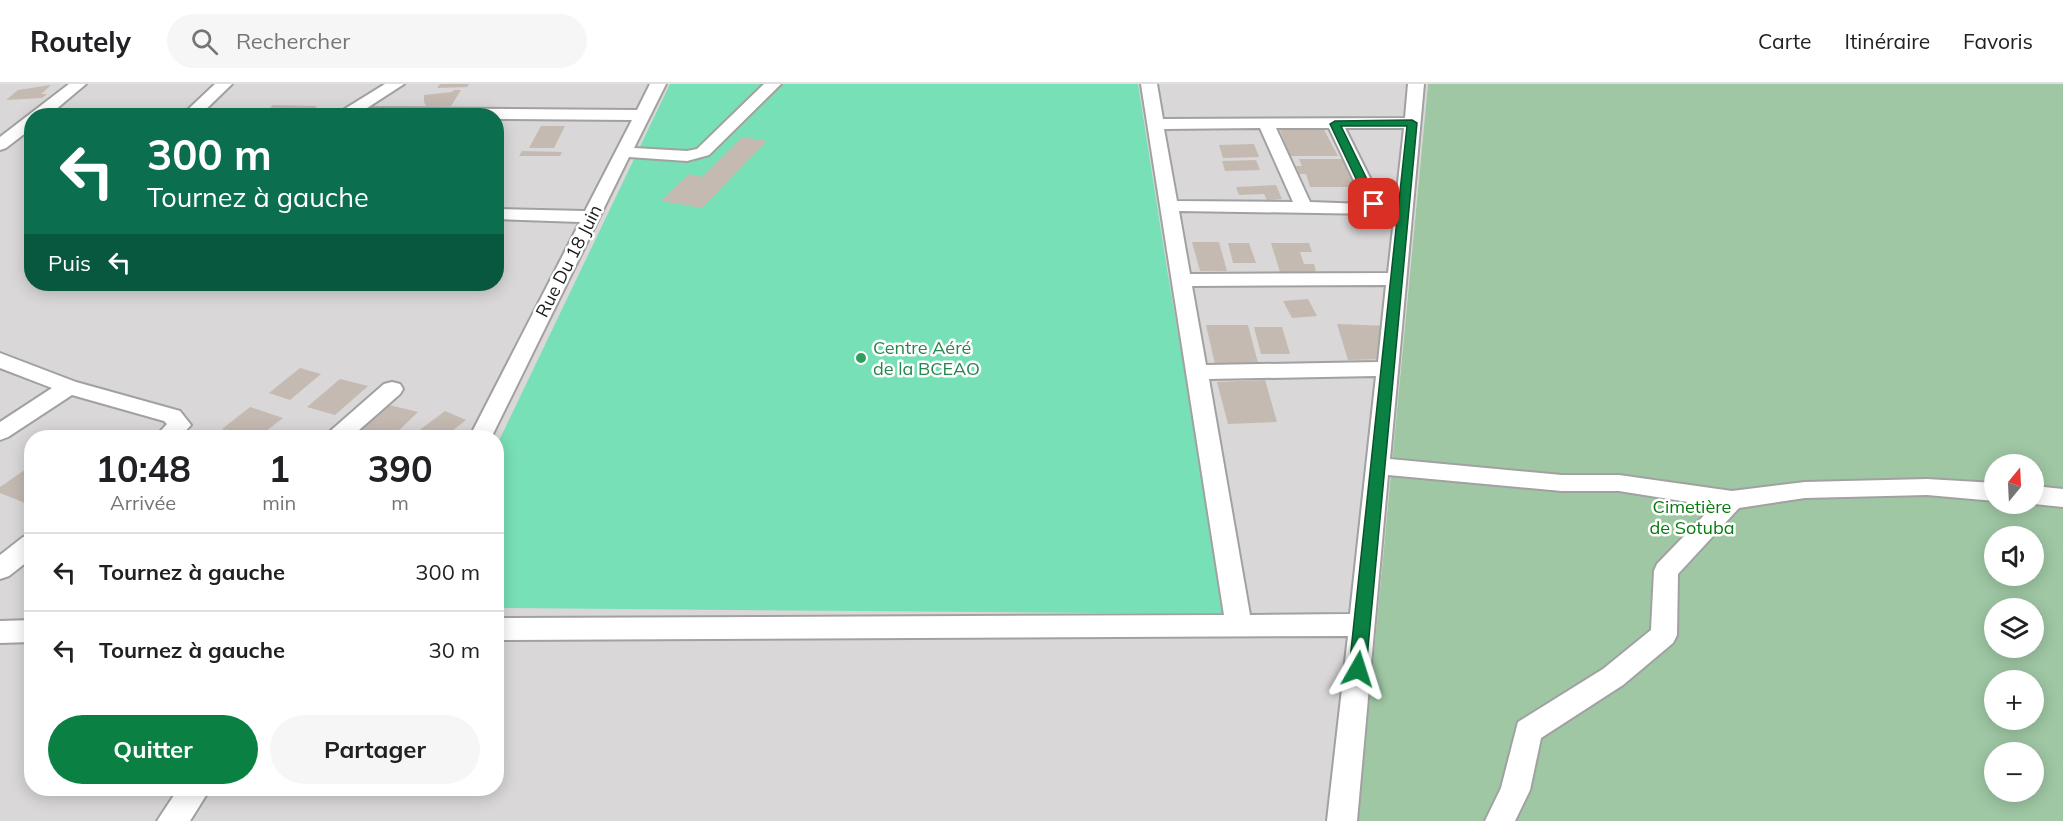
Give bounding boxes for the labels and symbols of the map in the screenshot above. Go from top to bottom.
pin [1348,178,1399,229]
street label: Rue Du 18 Juin [530,201,607,321]
place label: Centre Aéré de la BCEAO [873,336,980,380]
marker: Centre Aéré de la BCEAO [854,351,868,365]
north arrow [1984,454,2044,514]
park label: Cimetière de Sotuba [1650,495,1734,539]
position arrow [1326,637,1390,701]

